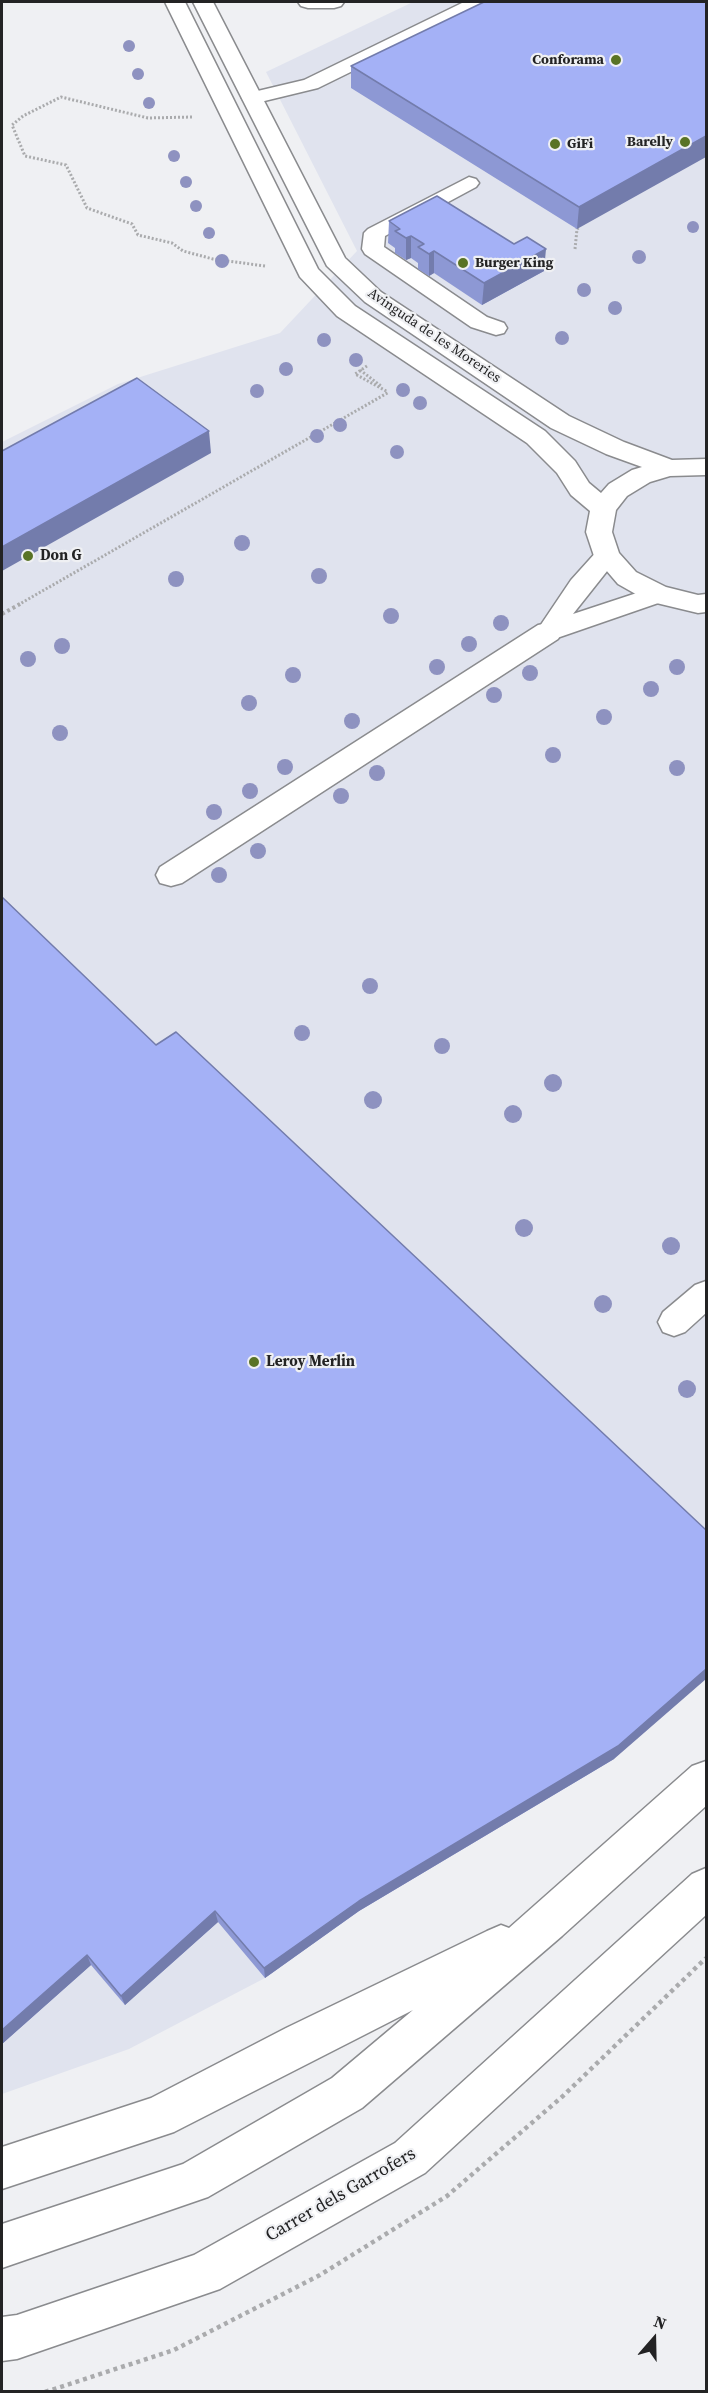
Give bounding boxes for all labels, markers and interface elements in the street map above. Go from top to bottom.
place label: Conforama [532,52,604,68]
marker: Conforama [609,53,623,67]
place label: Barelly [627,134,673,150]
marker: Barelly [678,135,692,149]
place label: GiFi [567,136,593,152]
marker: GiFi [548,137,562,151]
place label: Burger King [475,255,553,271]
marker: Burger King [456,256,470,270]
street label: Avinguda de les Moreries [364,285,504,387]
place label: Don G [40,547,82,565]
marker: Don G [21,549,35,563]
place label: Leroy Merlin [266,1353,355,1371]
marker: Leroy Merlin [247,1355,261,1369]
street label: Carrer dels Garrofers [262,2143,420,2247]
north arrow [624,2309,684,2369]
text: N [651,2310,669,2334]

